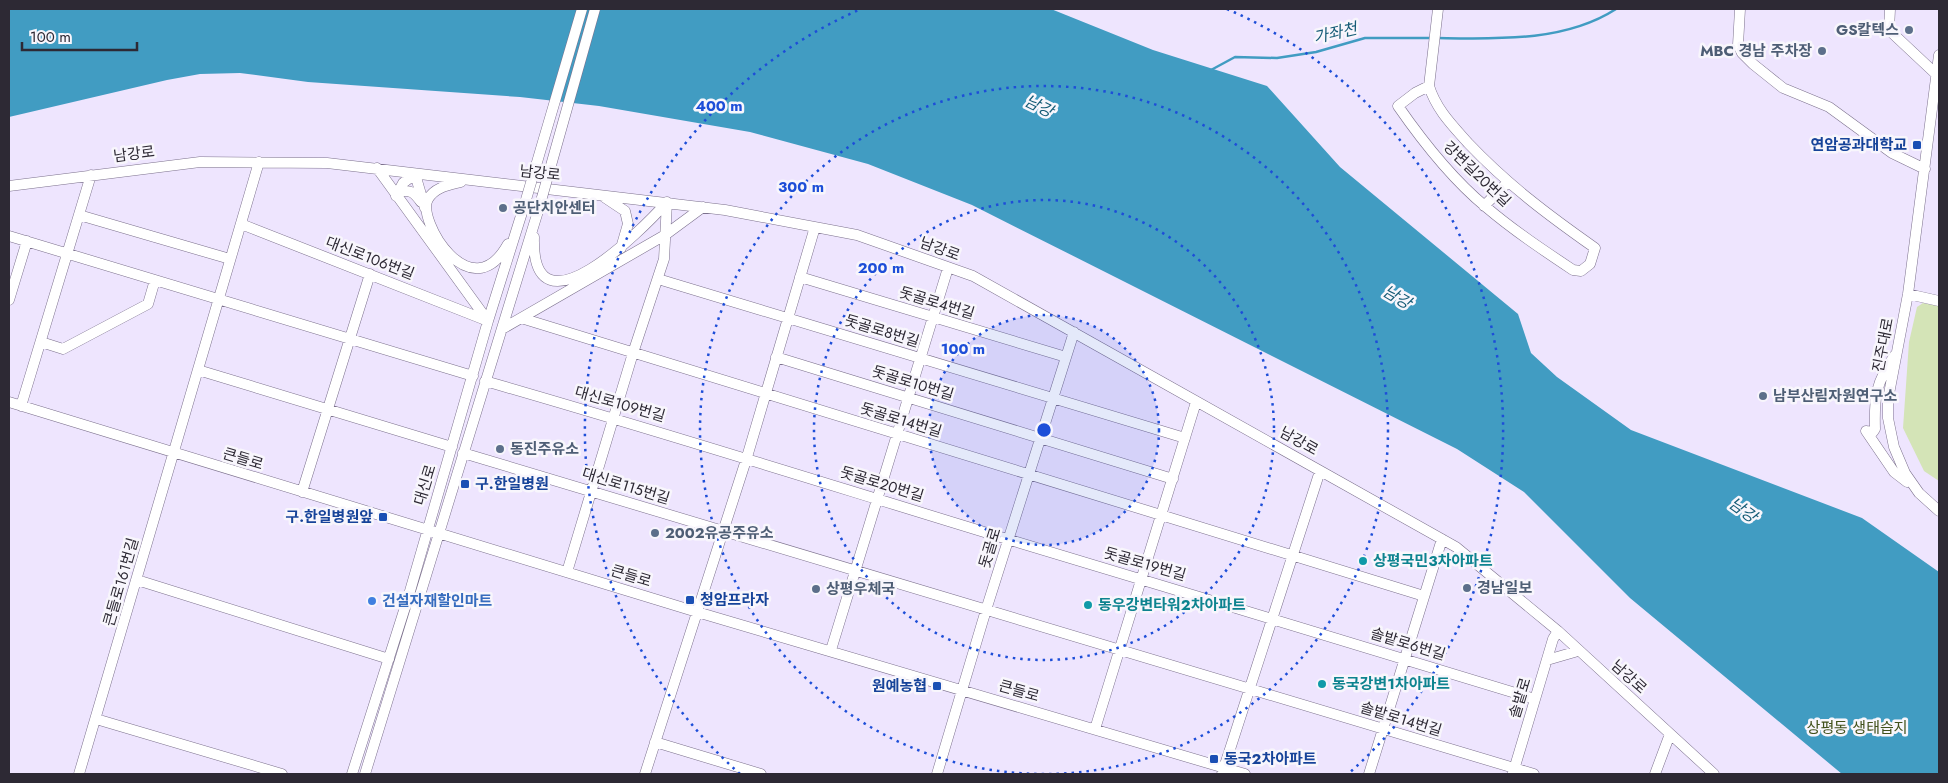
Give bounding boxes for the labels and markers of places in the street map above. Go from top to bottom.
place label: GS칼텍스 [1836,19,1899,41]
marker: GS칼텍스 [1903,24,1915,36]
place label: MBC 경남 주차장 [1700,40,1812,62]
marker: MBC 경남 주차장 [1816,45,1828,57]
place label: 연암공과대학교 [1810,134,1907,156]
marker: 연암공과대학교 [1911,139,1923,151]
place label: 공단치안센터 [513,197,596,219]
marker: 공단치안센터 [497,202,509,214]
place label: 남부산림자원연구소 [1773,385,1897,407]
marker: 남부산림자원연구소 [1757,390,1769,402]
centre of rings [1035,421,1053,439]
place label: 동진주유소 [510,438,579,460]
marker: 동진주유소 [494,443,506,455]
place label: 구.한일병원 [475,473,549,495]
marker: 구.한일병원 [459,478,471,490]
place label: 구.한일병원앞 [285,506,373,528]
marker: 구.한일병원앞 [377,511,389,523]
place label: 2002유공주유소 [665,522,774,544]
marker: 2002유공주유소 [649,527,661,539]
place label: 상평국민3차아파트 [1373,550,1493,572]
marker: 상평국민3차아파트 [1357,555,1369,567]
place label: 경남일보 [1477,577,1532,599]
place label: 상평우체국 [826,578,895,600]
marker: 경남일보 [1461,582,1473,594]
marker: 상평우체국 [810,583,822,595]
place label: 청암프라자 [700,589,769,611]
place label: 건설자재할인마트 [382,590,493,612]
marker: 청암프라자 [684,594,696,606]
place label: 동우강변타워2차아파트 [1098,594,1246,616]
marker: 건설자재할인마트 [366,595,378,607]
marker: 동우강변타워2차아파트 [1082,599,1094,611]
place label: 동국강변1차아파트 [1332,673,1450,695]
place label: 원예농협 [872,675,927,697]
marker: 동국강변1차아파트 [1316,678,1328,690]
marker: 원예농협 [931,680,943,692]
place label: 동국2차아파트 [1224,748,1317,770]
marker: 동국2차아파트 [1208,753,1220,765]

